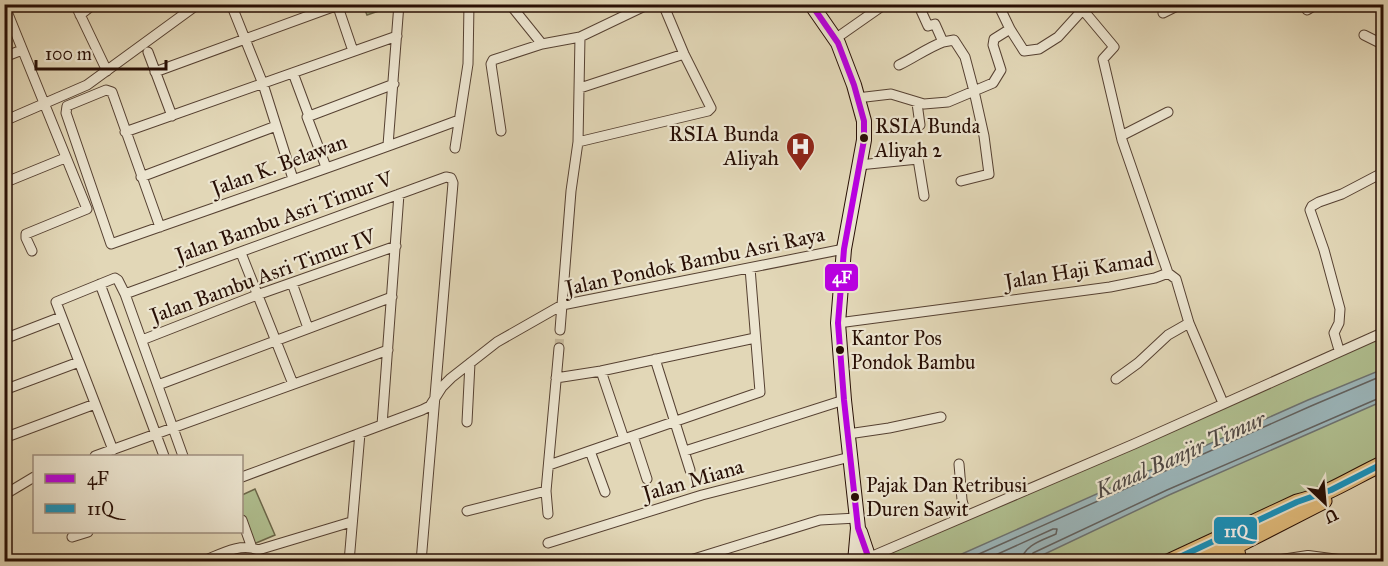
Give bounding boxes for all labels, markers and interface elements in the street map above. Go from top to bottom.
scale bar [36,33,166,71]
text: 100 m [45,43,92,65]
place label: RSIA Bunda Aliyah 2 [874,114,981,162]
place label: RSIA Bunda Aliyah [669,121,779,171]
street label: Jalan K. Belawan [206,128,350,202]
hospital icon: RSIA Bunda Aliyah [784,130,816,172]
marker: RSIA Bunda Aliyah 2 [858,132,870,144]
street label: Jalan Bambu Asri Timur V [170,165,397,269]
street label: Jalan Pondok Bambu Asri Raya [561,221,827,302]
street label: Jalan Bambu Asri Timur IV [145,223,381,330]
street label: Jalan Haji Kamad [1001,245,1156,295]
line badge: 4F [824,263,859,292]
text: 4F [832,268,852,288]
place label: Kantor Pos Pondok Bambu [851,326,976,374]
marker: Kantor Pos Pondok Bambu [834,344,846,356]
water label: Kanal Banjir Timur [1090,404,1271,505]
street label: Jalan Miana [638,453,747,507]
legend [33,455,243,533]
text: 4F [87,468,109,490]
place label: Pajak Dan Retribusi Duren Sawit [866,473,1028,521]
north arrow [1295,473,1355,533]
marker: Pajak Dan Retribusi Duren Sawit [849,491,861,503]
text: 11Q [87,498,126,520]
text: U [1321,505,1341,527]
line badge: 11Q [1213,516,1258,545]
text: 11Q [1224,522,1260,542]

